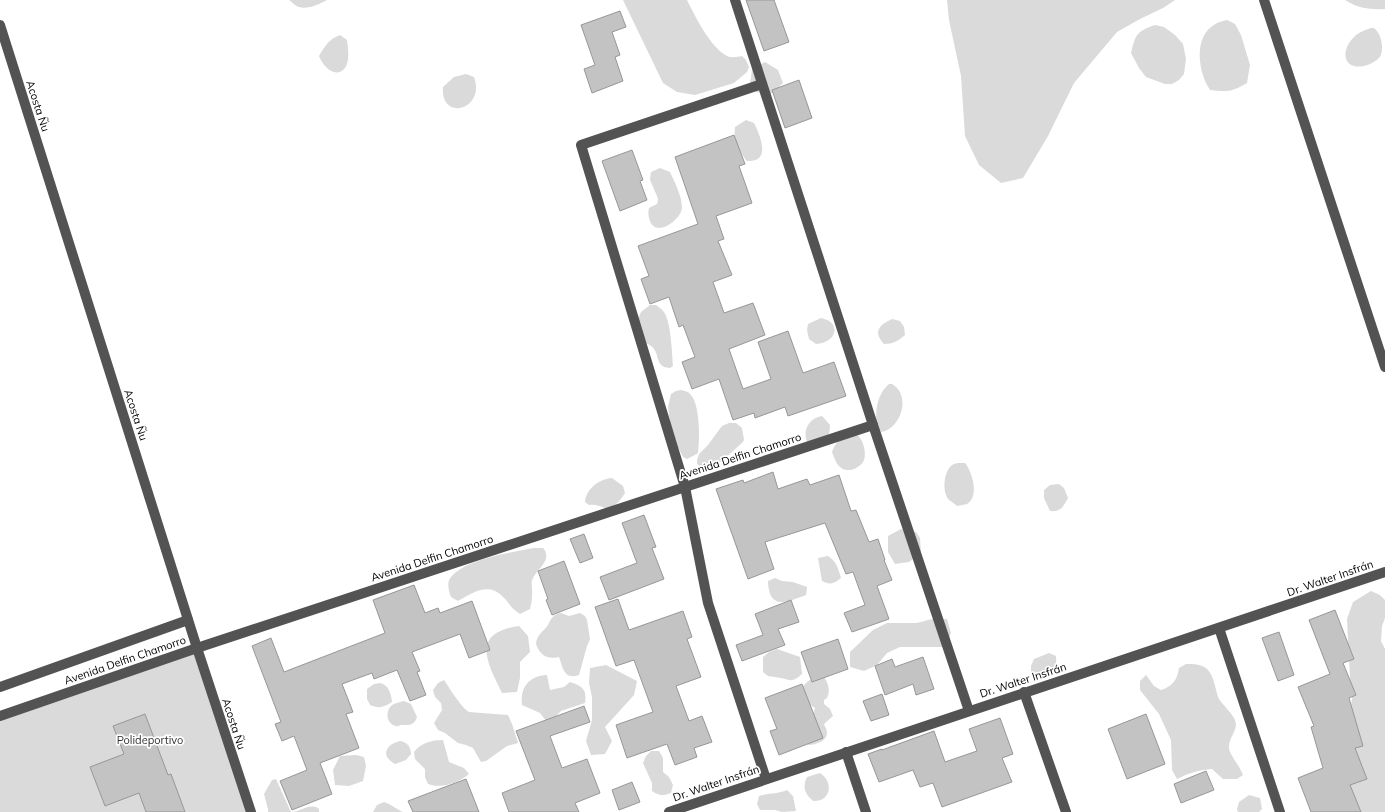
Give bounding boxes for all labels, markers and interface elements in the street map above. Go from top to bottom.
street label: Acosta Ñu [23,79,53,133]
street label: Acosta Ñu [121,388,151,442]
street label: Avenida Delfin Chamorro [677,430,803,482]
street label: Avenida Delfin Chamorro [369,532,495,584]
street label: Dr. Walter Insfrán [1285,557,1375,599]
street label: Avenida Delfin Chamorro [62,633,188,687]
street label: Dr. Walter Insfrán [978,659,1068,701]
street label: Acosta Ñu [219,697,249,751]
park label: Polideportivo [117,733,183,747]
street label: Dr. Walter Insfrán [671,762,761,804]

